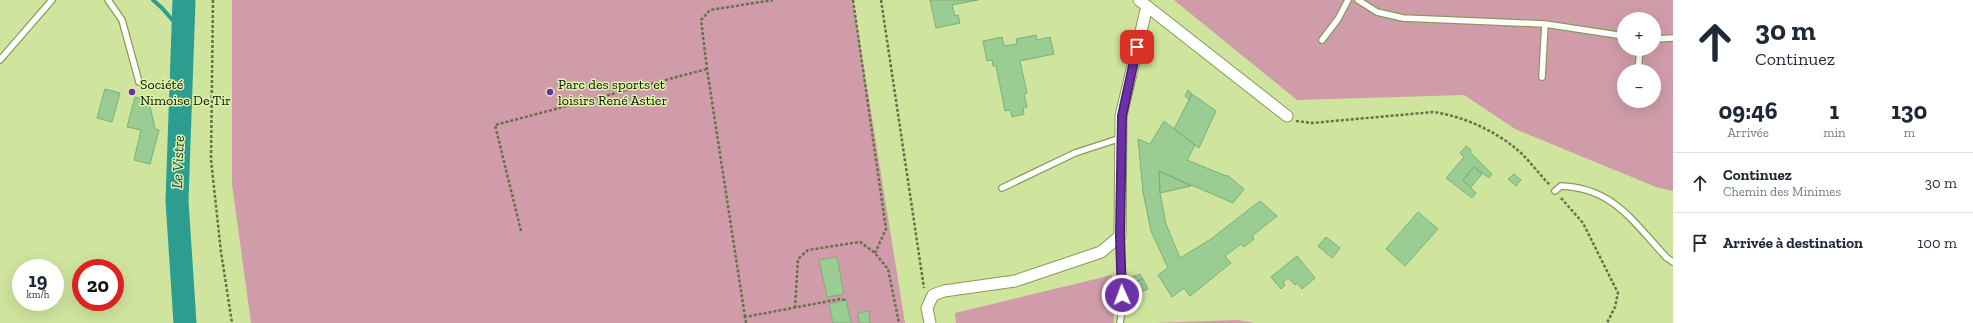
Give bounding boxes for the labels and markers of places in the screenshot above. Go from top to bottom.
pin [1120,30,1154,64]
place label: Société Nimoise De Tir [140,76,231,109]
place label: Parc des sports et loisirs René Astier [558,76,667,109]
marker: Société Nimoise De Tir [127,87,137,97]
marker: Parc des sports et loisirs René Astier [545,87,555,97]

